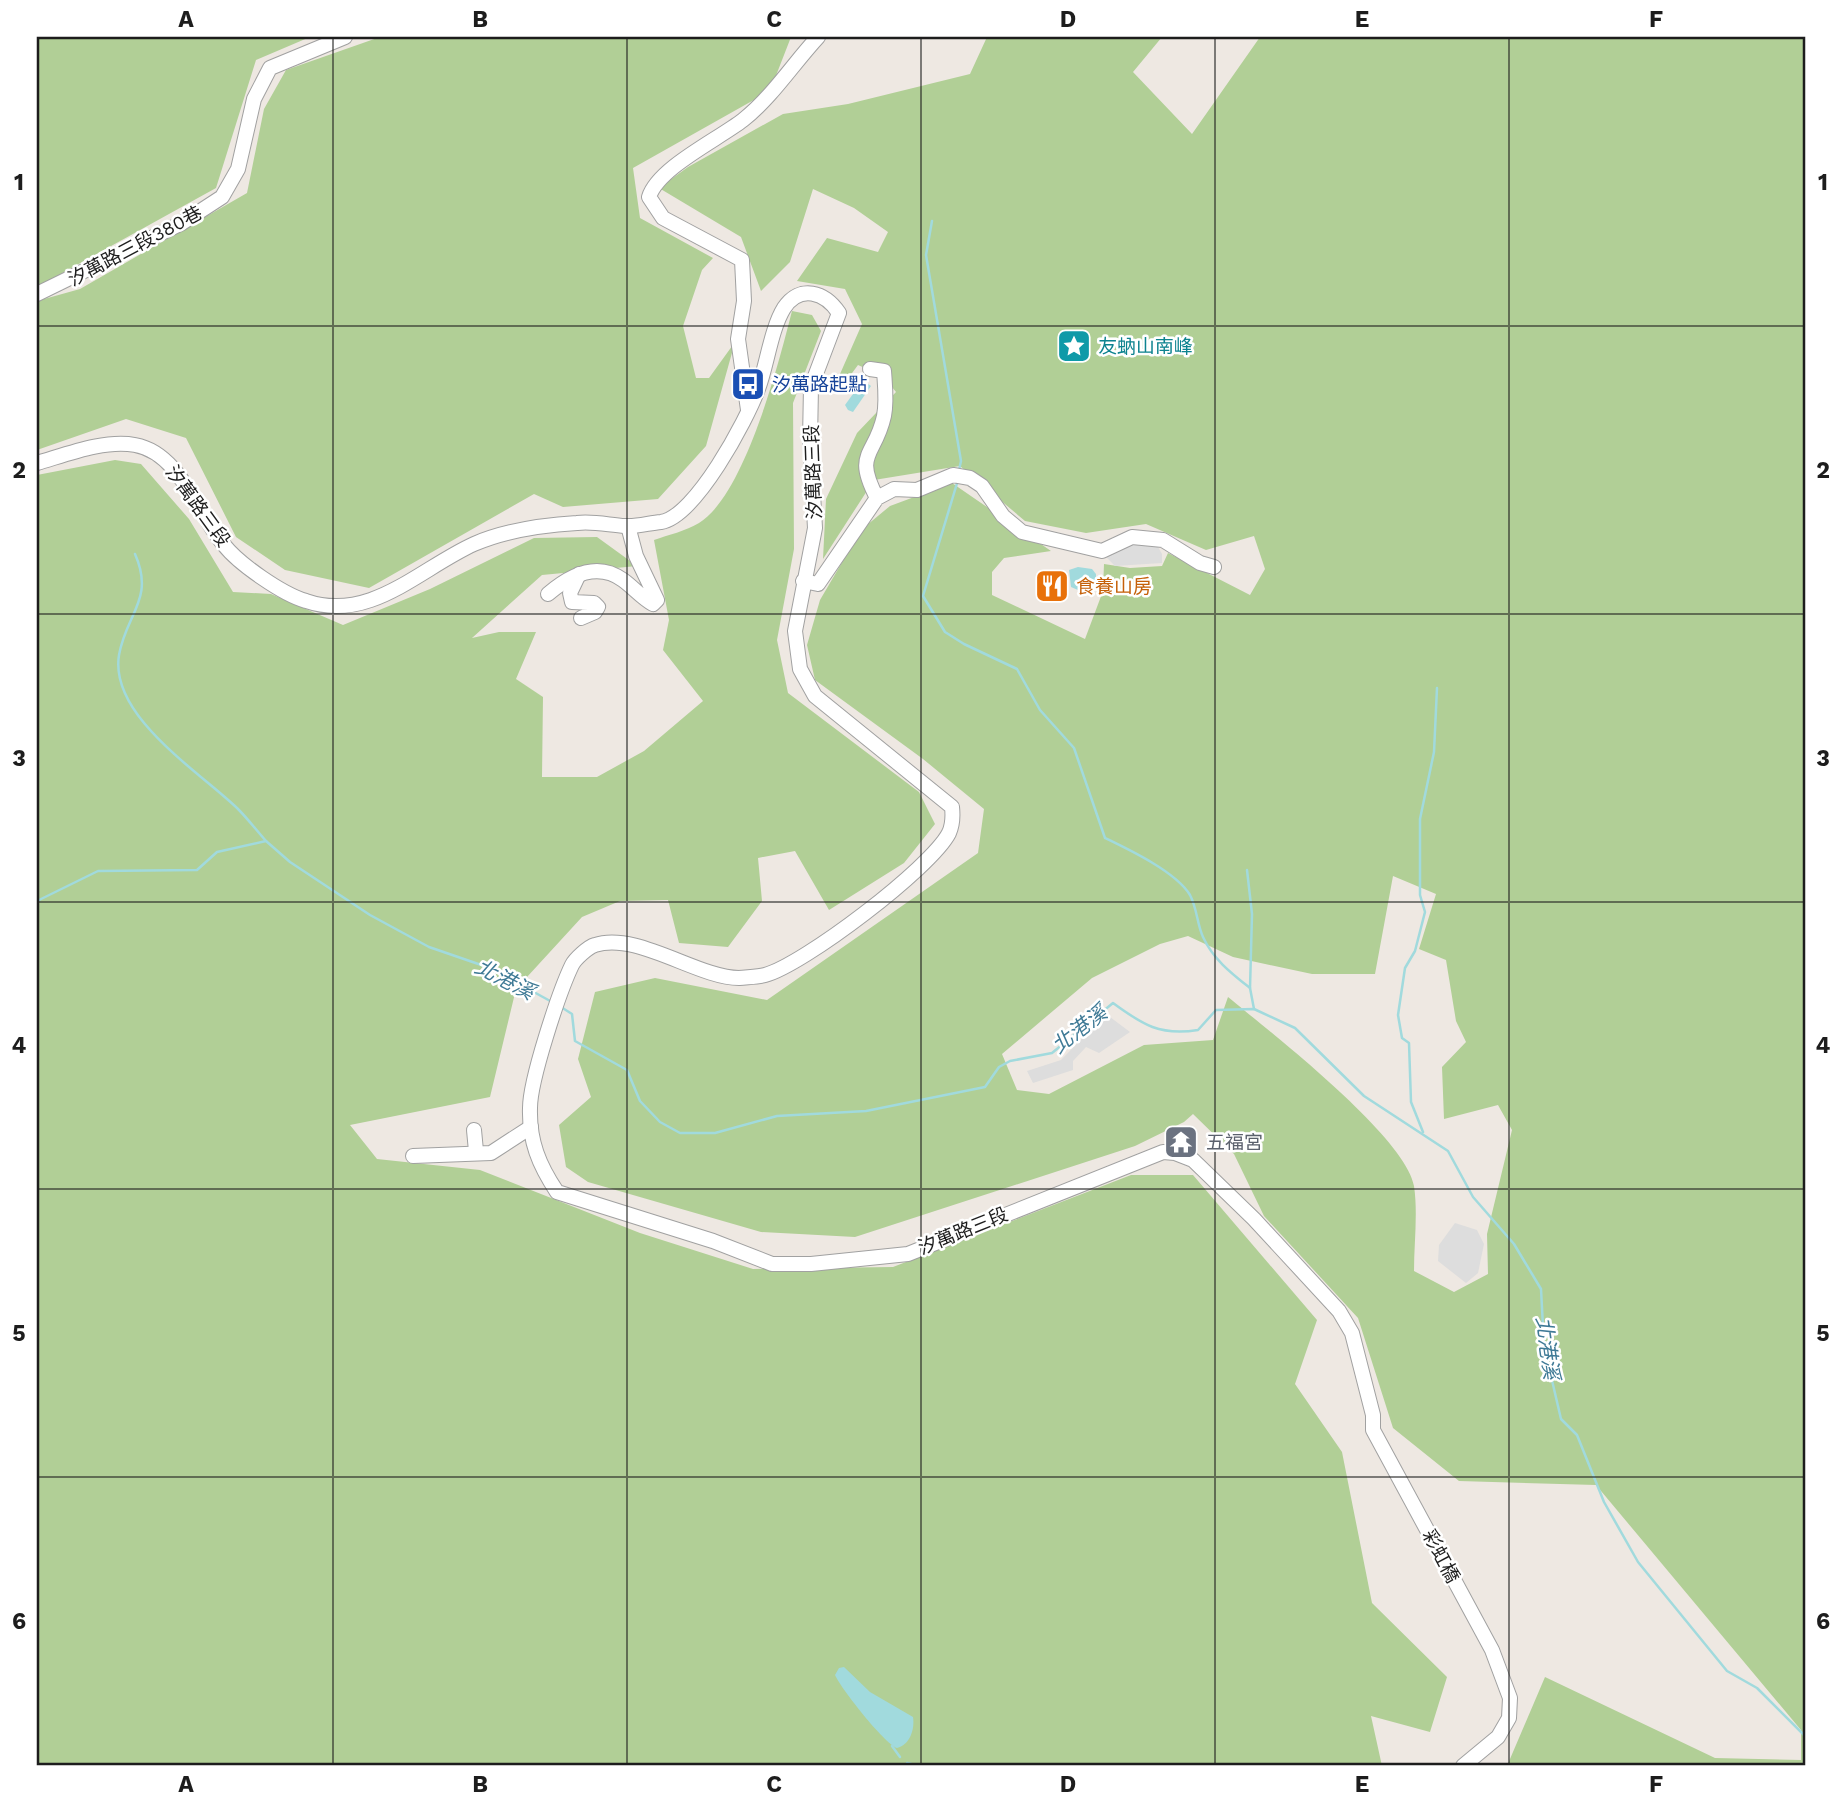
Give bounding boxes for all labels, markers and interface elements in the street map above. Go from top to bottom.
text: A [178,6,194,33]
text: B [472,6,488,33]
text: C [766,6,782,33]
text: D [1060,6,1076,33]
text: E [1355,6,1369,33]
text: F [1649,6,1663,33]
text: 1 [14,169,24,196]
text: 1 [1818,169,1828,196]
street label: 汐萬路三段380巷 [64,201,206,291]
place icon: 友蚋山南峰 [1055,327,1093,365]
place label: 友蚋山南峰 [1098,335,1193,358]
bus stop icon: 汐萬路起點 [729,365,767,403]
place label: 汐萬路起點 [772,373,867,396]
street label: 汐萬路三段 [800,424,826,520]
text: 2 [12,457,26,484]
text: 2 [1816,457,1830,484]
street label: 汐萬路三段 [161,461,235,551]
restaurant icon: 食養山房 [1033,567,1071,605]
place label: 食養山房 [1076,575,1152,598]
text: 3 [12,745,26,772]
text: 3 [1816,745,1830,772]
water label: 北港溪 [471,954,541,1006]
water label: 北港溪 [1046,998,1114,1058]
text: 4 [12,1032,27,1059]
text: 4 [1816,1032,1831,1059]
temple icon: 五福宮 [1162,1123,1200,1161]
place label: 五福宮 [1206,1131,1263,1154]
street label: 汐萬路三段 [915,1203,1011,1259]
water label: 北港溪 [1531,1315,1565,1384]
text: 5 [12,1320,26,1347]
text: 5 [1816,1320,1830,1347]
street label: 彩虹橋 [1417,1525,1465,1587]
text: 6 [12,1608,26,1635]
text: 6 [1816,1608,1830,1635]
text: A [178,1771,194,1798]
text: B [472,1771,488,1798]
text: C [766,1771,782,1798]
text: D [1060,1771,1076,1798]
text: E [1355,1771,1369,1798]
text: F [1649,1771,1663,1798]

